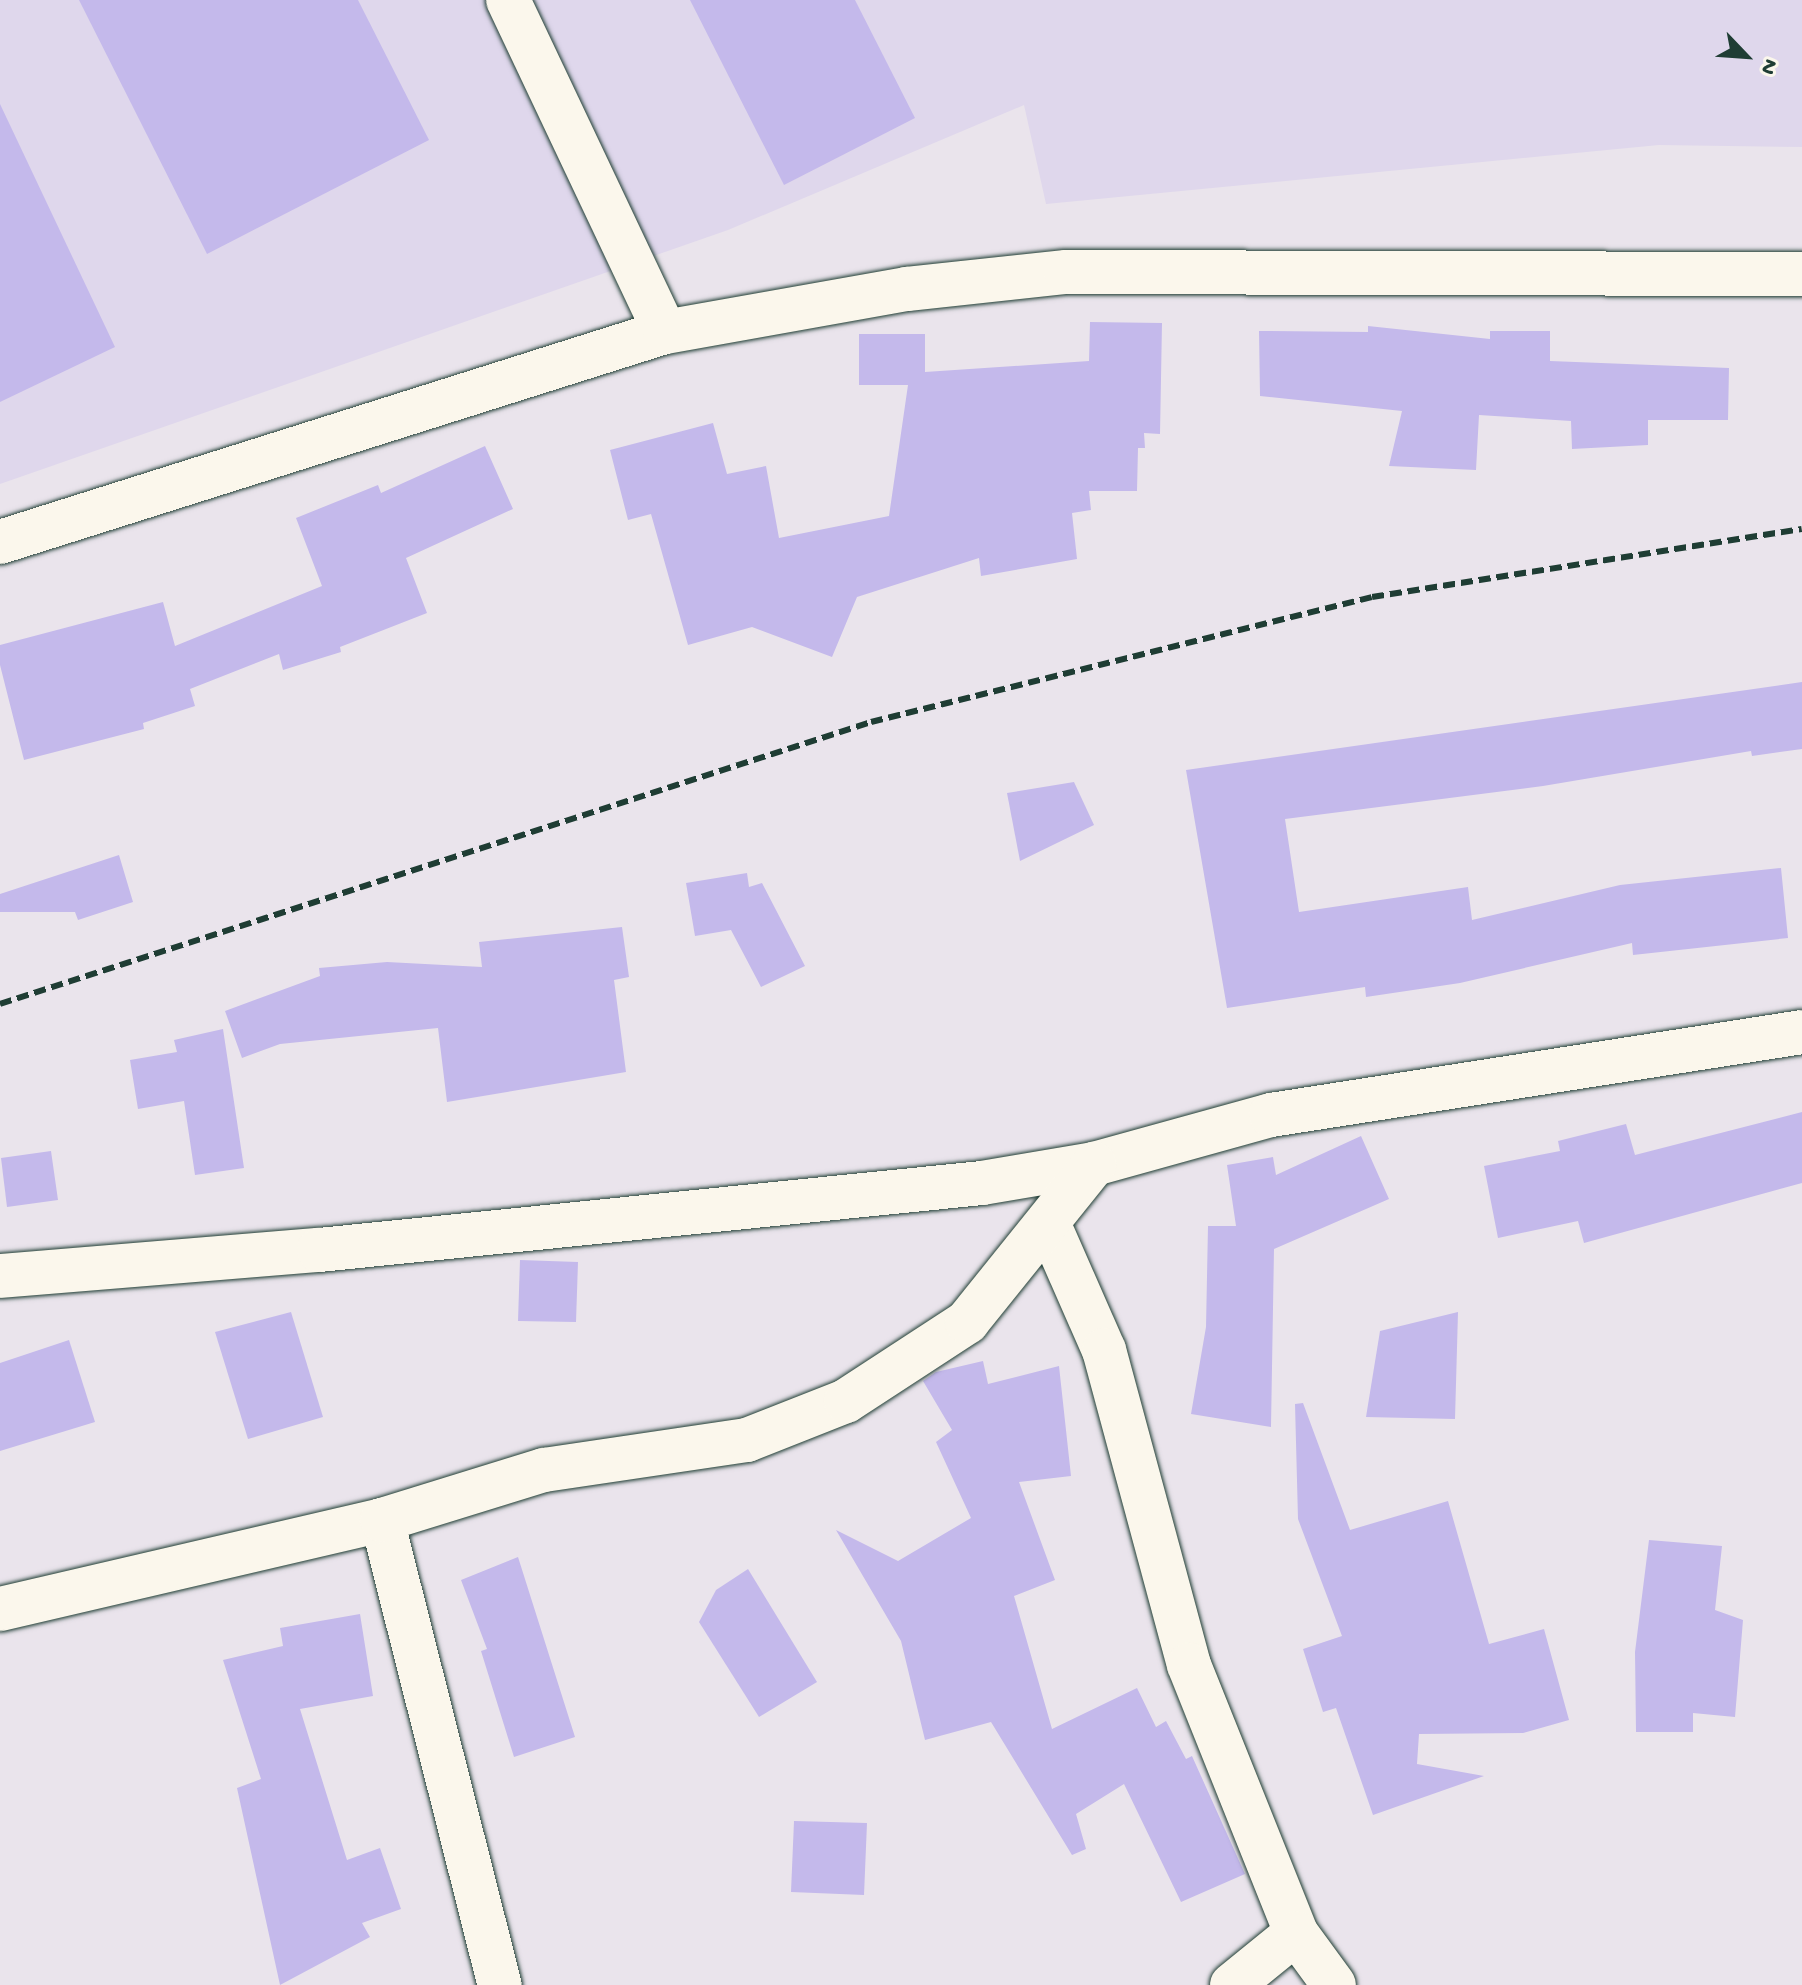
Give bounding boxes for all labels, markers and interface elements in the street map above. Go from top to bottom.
north arrow [1706,16,1786,96]
text: N [1753,54,1783,78]

